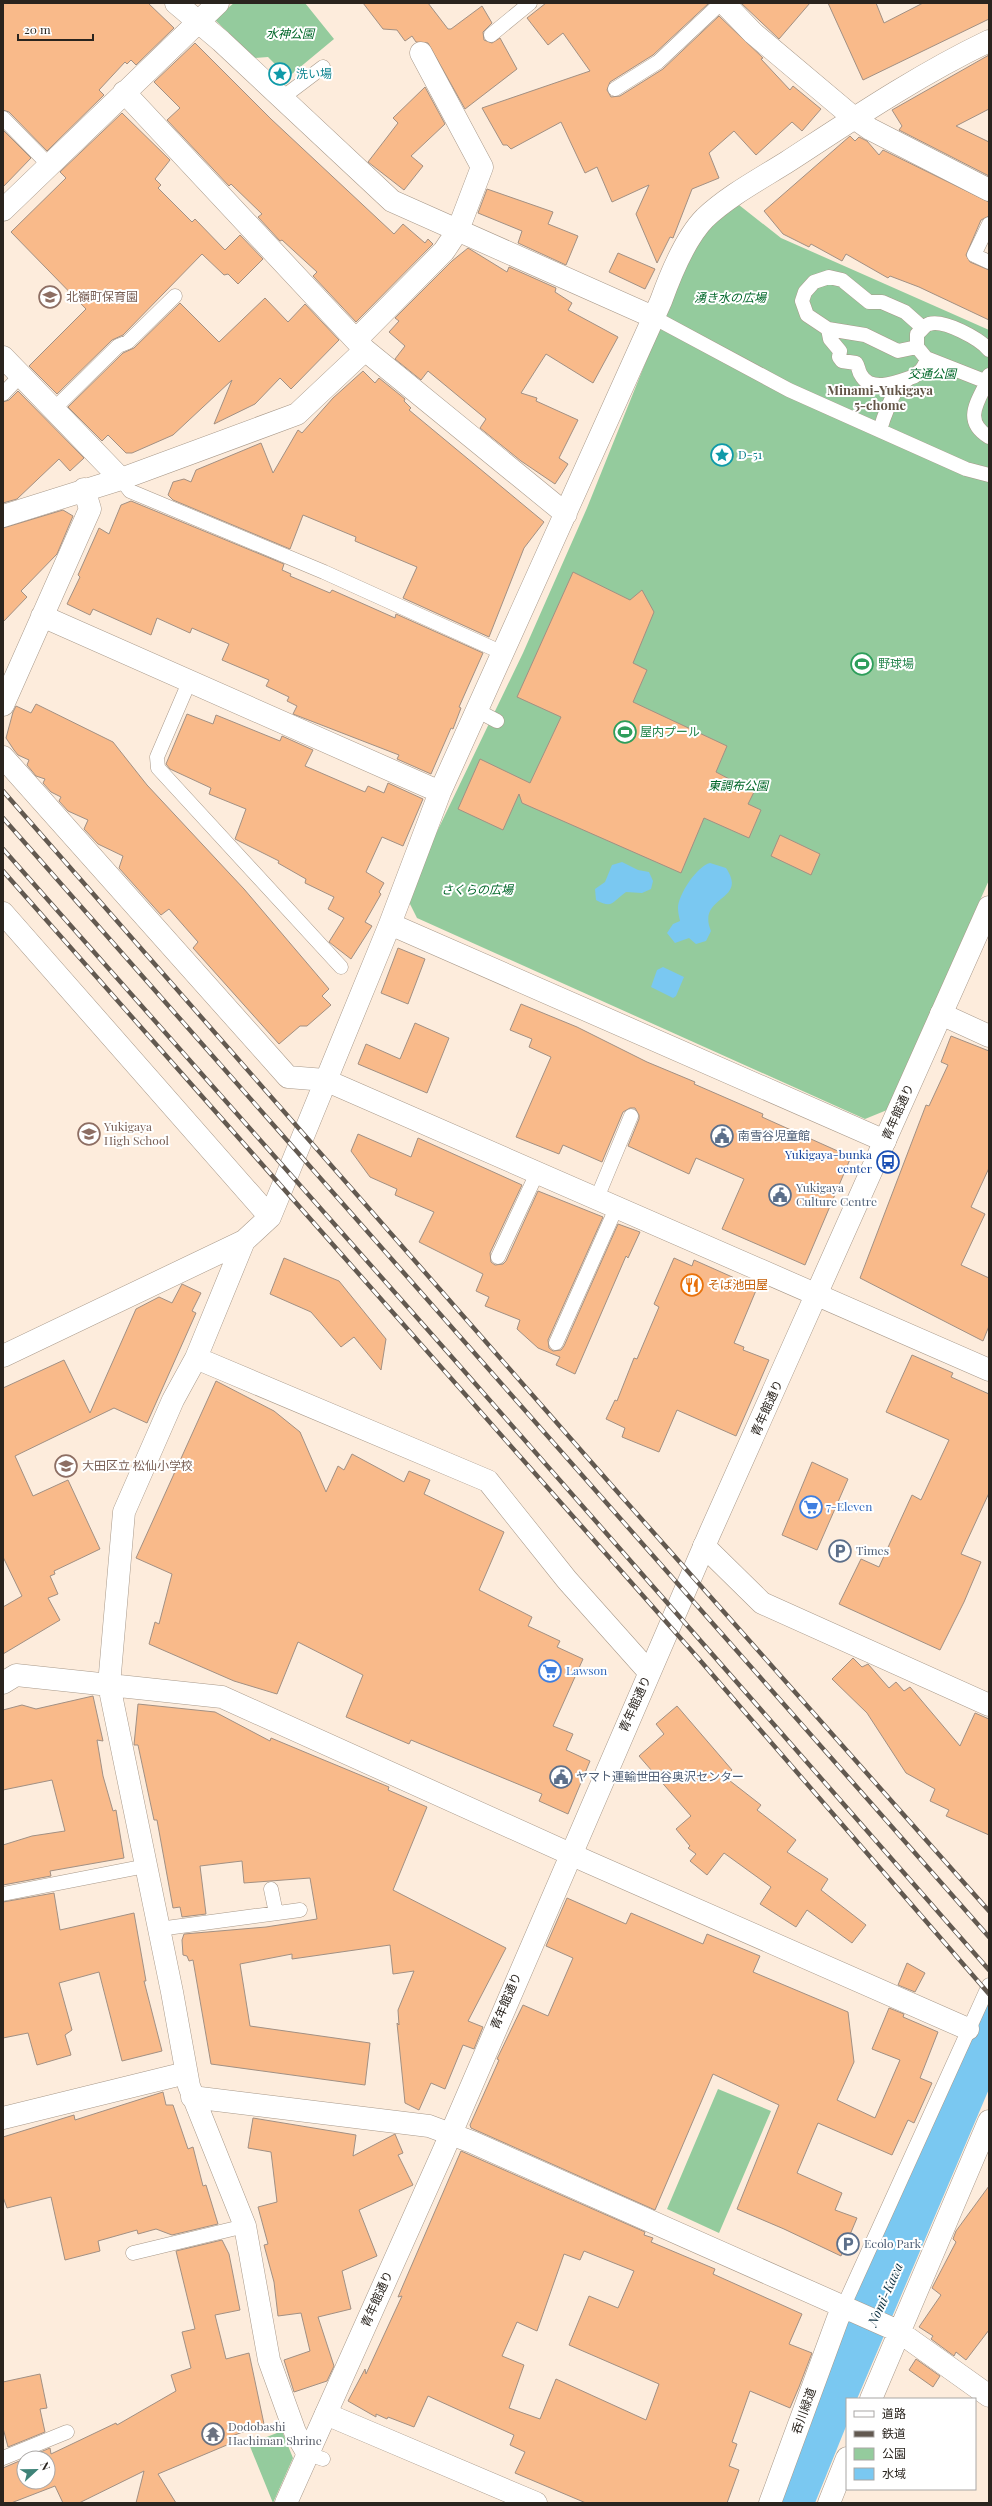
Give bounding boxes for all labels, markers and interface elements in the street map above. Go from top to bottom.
scale bar [18,16,93,42]
text: 20 m [24,21,51,37]
park label: 水神公園 [266,25,316,41]
place icon: 洗い場 [267,61,293,87]
place label: 洗い場 [296,65,332,81]
school or university icon: 北嶺町保育園 [37,284,63,310]
place label: 北嶺町保育園 [66,288,138,304]
park label: 湧き水の広場 [694,289,768,305]
park label: 交通公園 [908,365,958,381]
district label: Minami-Yukigaya 5-chome [827,381,933,413]
place icon: D-51 [709,442,735,468]
place label: D-51 [738,446,763,462]
sports icon: 野球場 [849,651,875,677]
place label: 野球場 [878,655,914,671]
sports icon: 屋内プール [612,719,638,745]
place label: 屋内プール [640,723,700,739]
park label: 東調布公園 [708,777,770,793]
park label: さくらの広場 [441,881,515,897]
street label: 青年館通り [878,1081,917,1142]
place label: Yukigaya High School [103,1118,169,1148]
school or university icon: Yukigaya High School [76,1121,102,1147]
public building icon: 南雪谷児童館 [709,1123,735,1149]
place label: 南雪谷児童館 [738,1127,810,1143]
place label: Yukigaya-bunka center [784,1146,873,1176]
bus stop icon: Yukigaya-bunka center [875,1149,901,1175]
place label: Yukigaya Culture Centre [795,1179,877,1209]
public building icon: Yukigaya Culture Centre [767,1182,793,1208]
restaurant icon: そば池田屋 [679,1272,705,1298]
place label: そば池田屋 [708,1276,768,1292]
street label: 青年館通り [747,1377,786,1438]
school or university icon: 大田区立 松仙小学校 [53,1453,79,1479]
place label: 大田区立 松仙小学校 [82,1457,193,1473]
supermarket icon: 7-Eleven [798,1494,824,1520]
place label: 7-Eleven [826,1498,872,1514]
parking icon: Times [827,1538,853,1564]
place label: Times [856,1542,889,1558]
supermarket icon: Lawson [537,1658,563,1684]
place label: Lawson [566,1662,607,1678]
street label: 青年館通り [615,1673,654,1734]
public building icon: ヤマト運輸世田谷奥沢センター [548,1764,574,1790]
place label: ヤマト運輸世田谷奥沢センター [576,1768,744,1784]
street label: 青年館通り [486,1970,524,2031]
parking icon: Ecolo Park [835,2231,861,2257]
place label: Ecolo Park [864,2235,921,2251]
water label: Nomi-Kawa [863,2259,906,2329]
street label: 青年館通り [357,2268,396,2329]
street label: 呑川緑道 [787,2385,819,2436]
legend [846,2398,976,2490]
text: 道路 [882,2405,906,2421]
place label: Dodobashi Hachiman Shrine [228,2418,322,2448]
temple icon: Dodobashi Hachiman Shrine [200,2421,226,2447]
text: 鉄道 [882,2425,906,2441]
text: 公園 [882,2445,906,2461]
north arrow [16,2450,56,2490]
text: N [37,2460,54,2473]
text: 水域 [882,2465,906,2481]

